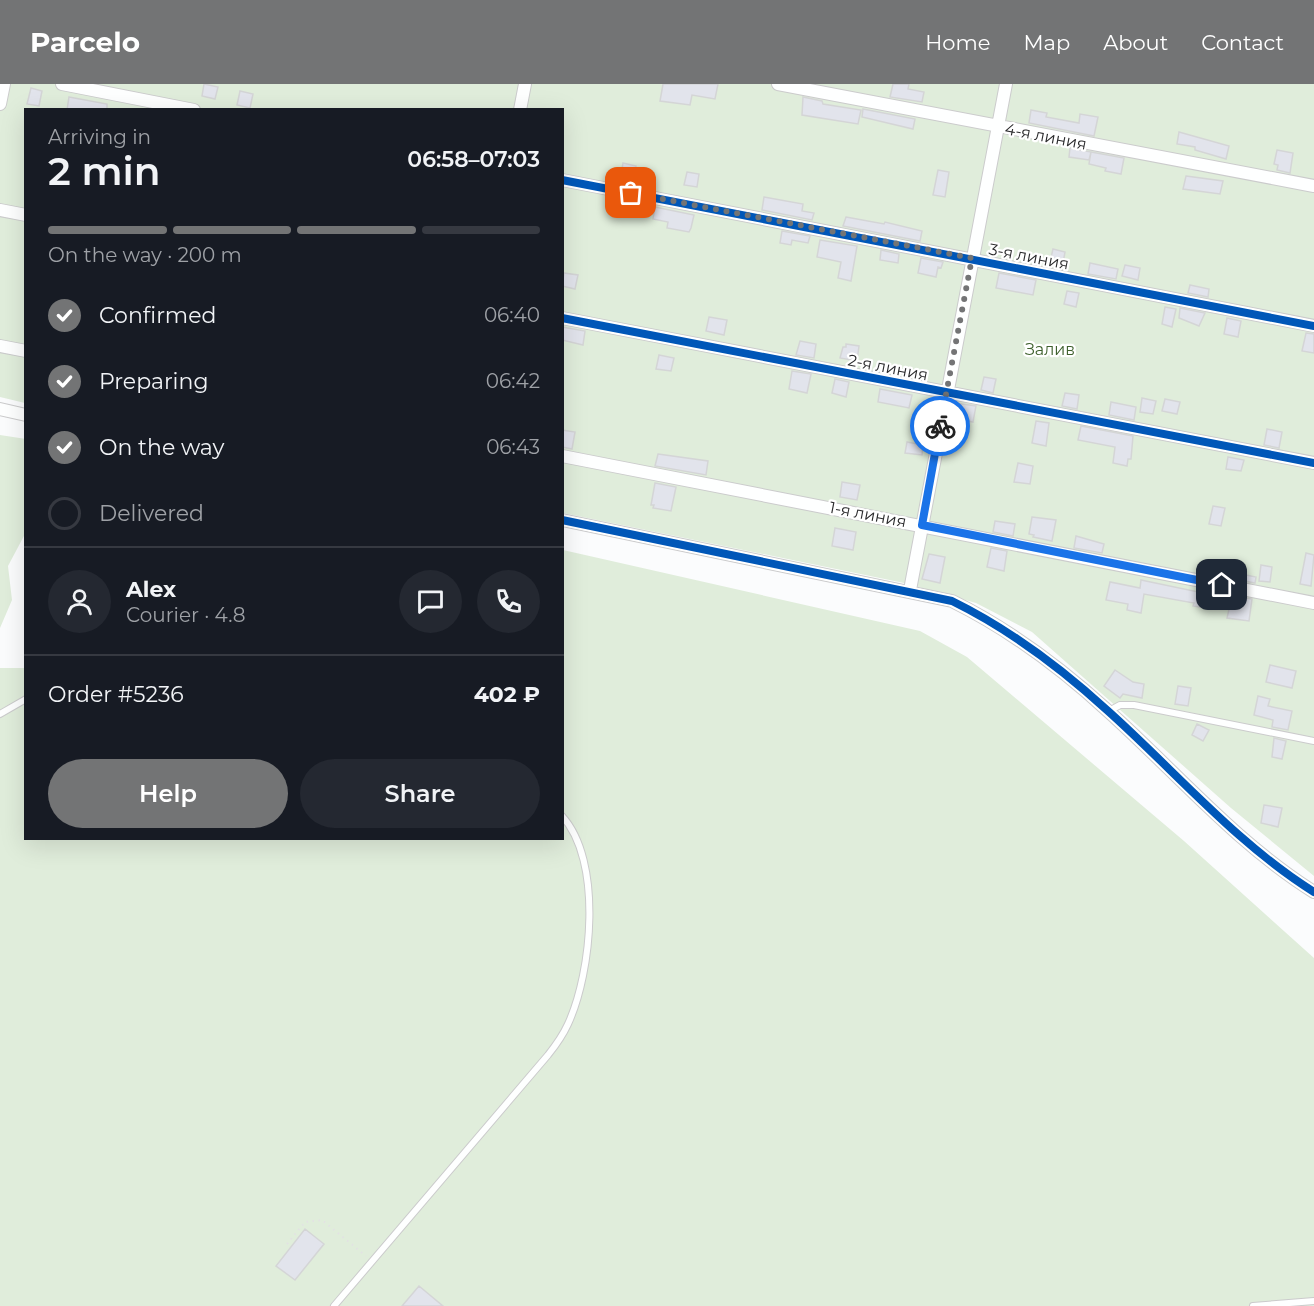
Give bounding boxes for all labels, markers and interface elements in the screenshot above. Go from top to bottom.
text: Parcelo [30,25,140,59]
text: Home [925,30,990,55]
text: Map [1023,30,1070,55]
text: About [1103,30,1168,55]
text: Contact [1201,30,1284,55]
street label: 4-я линия [1003,119,1088,154]
text: Arriving in [48,125,151,149]
text: 06:58–07:03 [407,146,540,173]
text: 2 min [48,147,161,195]
pin [605,167,656,218]
icon: bag [614,176,647,209]
street label: 3-я линия [987,239,1071,274]
text: On the way · 200 m [48,243,242,267]
icon: check [48,299,81,332]
text: Confirmed [99,302,216,329]
text: 06:40 [484,303,540,327]
park label: Залив [1025,340,1075,359]
street label: 2-я линия [846,350,930,385]
icon: check [48,365,81,398]
text: Preparing [99,368,208,395]
text: 06:42 [486,369,540,393]
courier [910,396,970,456]
icon: bike [924,410,957,443]
icon: check [48,431,81,464]
text: On the way [99,434,224,461]
text: 06:43 [486,435,540,459]
street label: 1-я линия [828,498,908,531]
text: Delivered [99,500,204,527]
pin [1196,559,1247,610]
icon: home [1205,568,1238,601]
button: person [48,570,111,633]
button: chat [399,570,462,633]
button: phone [477,570,540,633]
text: Alex [126,576,176,603]
text: Courier · 4.8 [126,603,245,627]
text: Order #5236 [48,681,184,708]
text: 402 ₽ [474,681,540,708]
button: Help [48,759,288,828]
button: Share [300,759,540,828]

